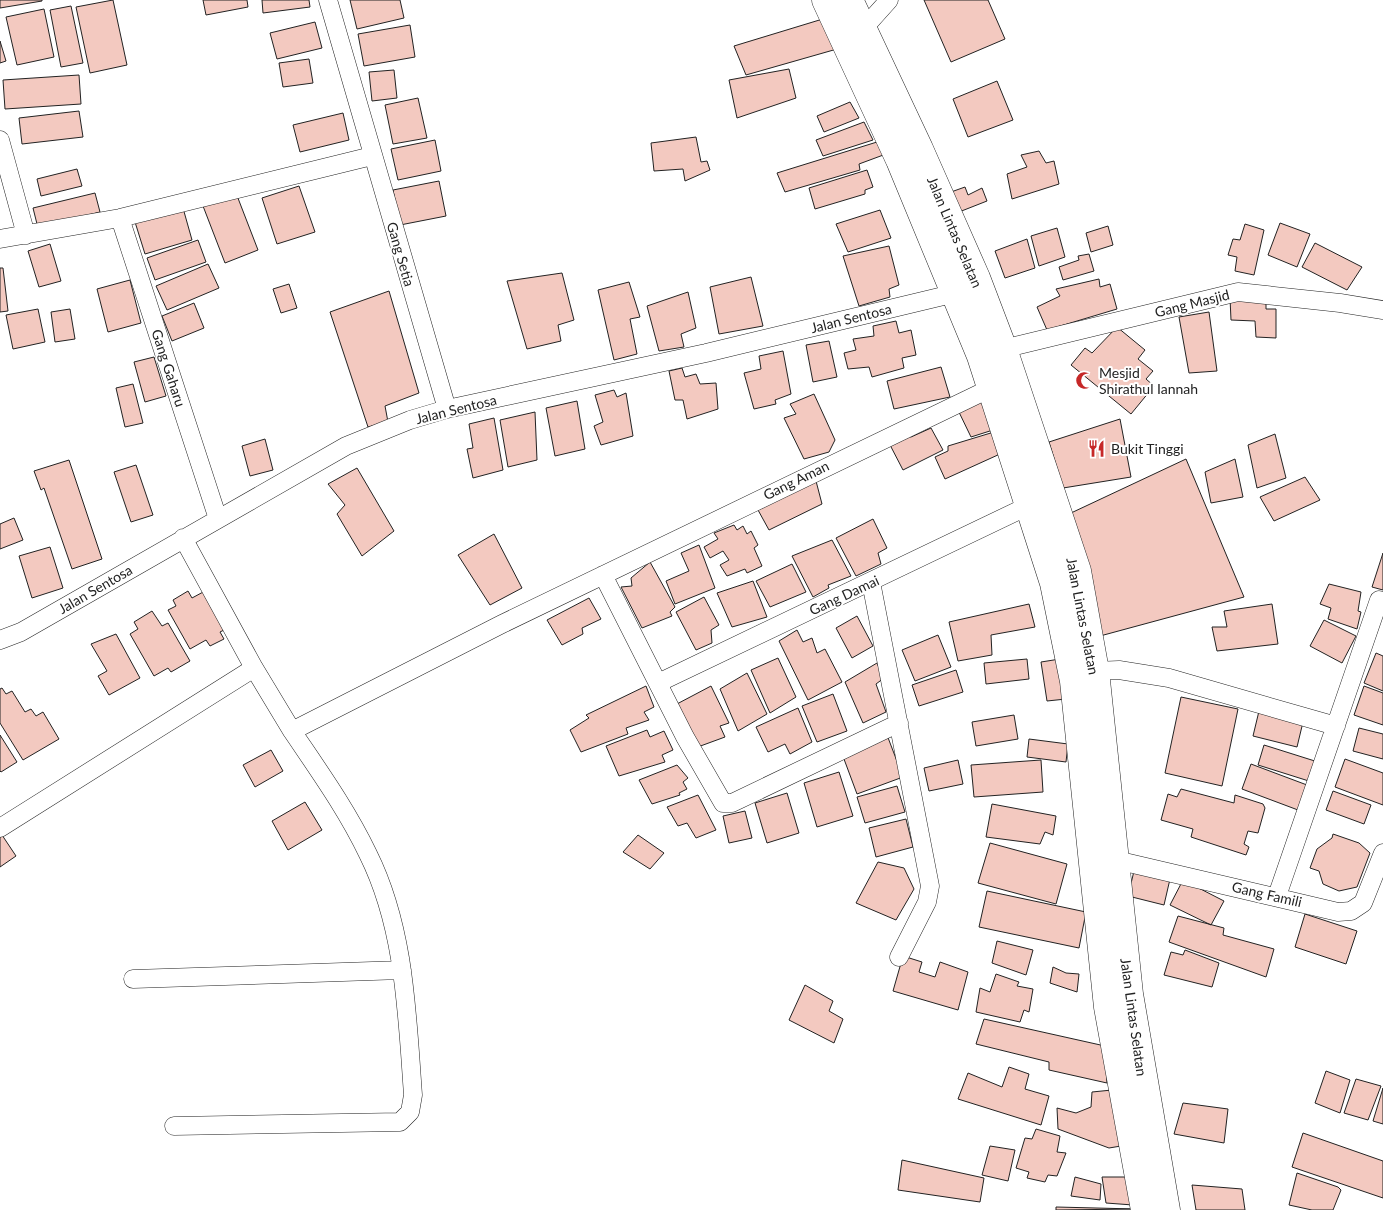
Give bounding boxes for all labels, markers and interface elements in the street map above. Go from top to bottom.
street label: Jalan Lintas Selatan [924,174,986,290]
street label: Gang Setia [384,220,418,288]
street label: Gang Masjid [1153,286,1231,320]
street label: Jalan Sentosa [809,300,893,336]
street label: Gang Gaharu [148,327,190,409]
place label: Mesjid Shirathul Iannah [1099,364,1198,397]
mosque icon: Mesjid Shirathul Iannah [1075,370,1095,390]
street label: Jalan Sentosa [414,391,498,427]
restaurant icon: Bukit Tinggi [1087,438,1107,458]
place label: Bukit Tinggi [1111,440,1184,457]
street label: Gang Aman [760,457,832,503]
street label: Jalan Lintas Selatan [1063,556,1103,676]
street label: Jalan Sentosa [55,561,135,617]
street label: Gang Damai [806,571,882,619]
street label: Gang Famili [1230,878,1304,910]
street label: Jalan Lintas Selatan [1117,957,1151,1077]

